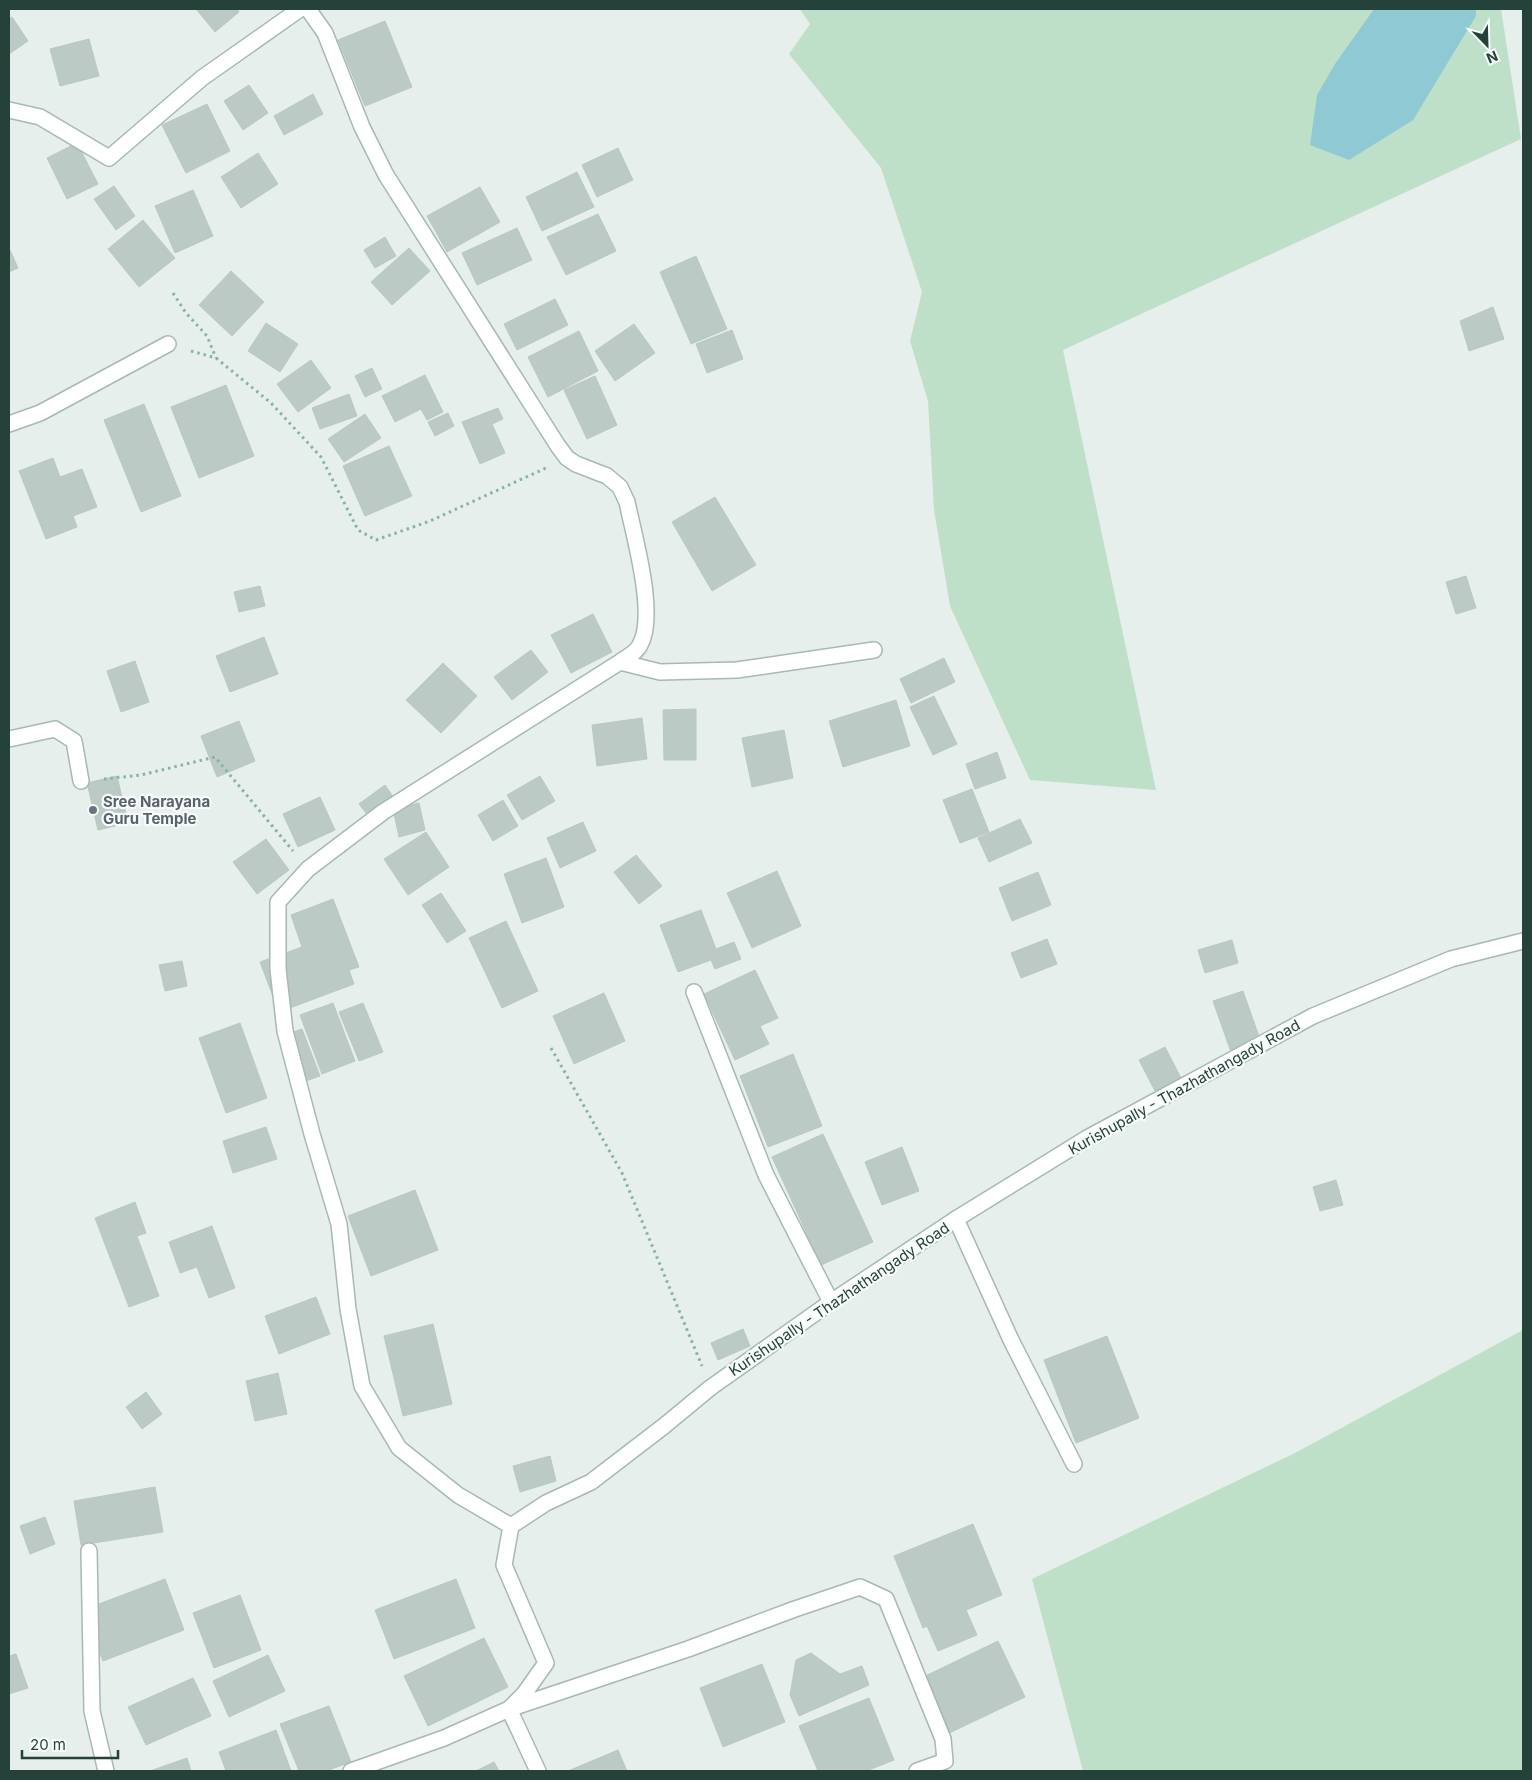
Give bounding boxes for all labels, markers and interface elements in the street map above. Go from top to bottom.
north arrow [1462,20,1512,70]
text: N [1484,48,1501,67]
place label: Sree Narayana Guru Temple [103,792,210,828]
marker: Sree Narayana Guru Temple [87,804,99,816]
street label: Kurishupally - Thazhathangady Road [1065,1015,1303,1159]
street label: Kurishupally - Thazhathangady Road [725,1218,953,1380]
scale bar [22,1728,119,1760]
text: 20 m [30,1735,66,1754]

